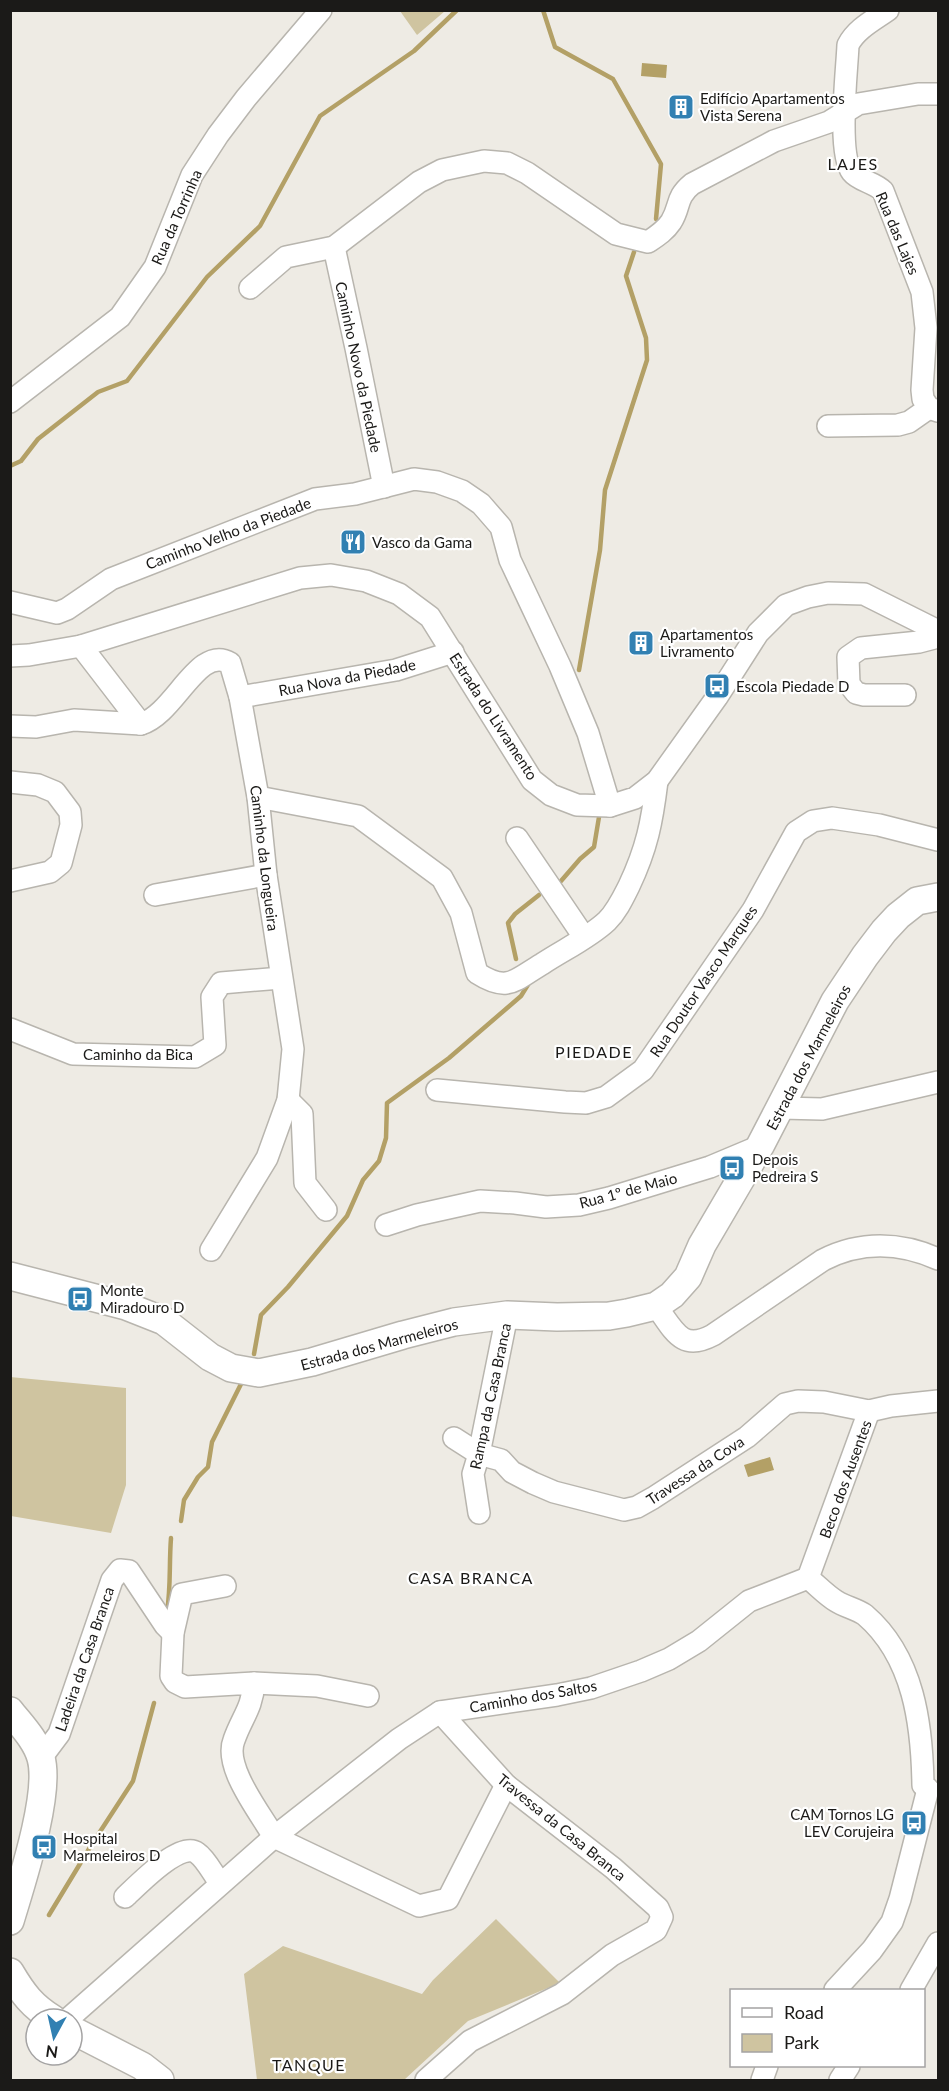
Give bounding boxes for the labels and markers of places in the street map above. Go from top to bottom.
place label: Edifício Apartamentos Vista Serena [700,89,845,124]
building icon: Edifício Apartamentos Vista Serena [666,92,696,122]
restaurant icon: Vasco da Gama [338,527,368,557]
place label: Vasco da Gama [372,533,472,551]
place label: Apartamentos Livramento [660,625,753,660]
building icon: Apartamentos Livramento [626,628,656,658]
bus stop icon: Escola Piedade D [702,671,732,701]
place label: Escola Piedade D [736,677,849,695]
place label: Depois Pedreira S [752,1150,818,1185]
bus stop icon: Depois Pedreira S [717,1153,747,1183]
place label: Monte Miradouro D [100,1281,184,1316]
bus stop icon: Monte Miradouro D [65,1284,95,1314]
place label: CAM Tornos LG LEV Corujeira [790,1805,894,1840]
bus stop icon: CAM Tornos LG LEV Corujeira [899,1808,929,1838]
place label: Hospital Marmeleiros D [63,1829,160,1864]
bus stop icon: Hospital Marmeleiros D [29,1832,59,1862]

